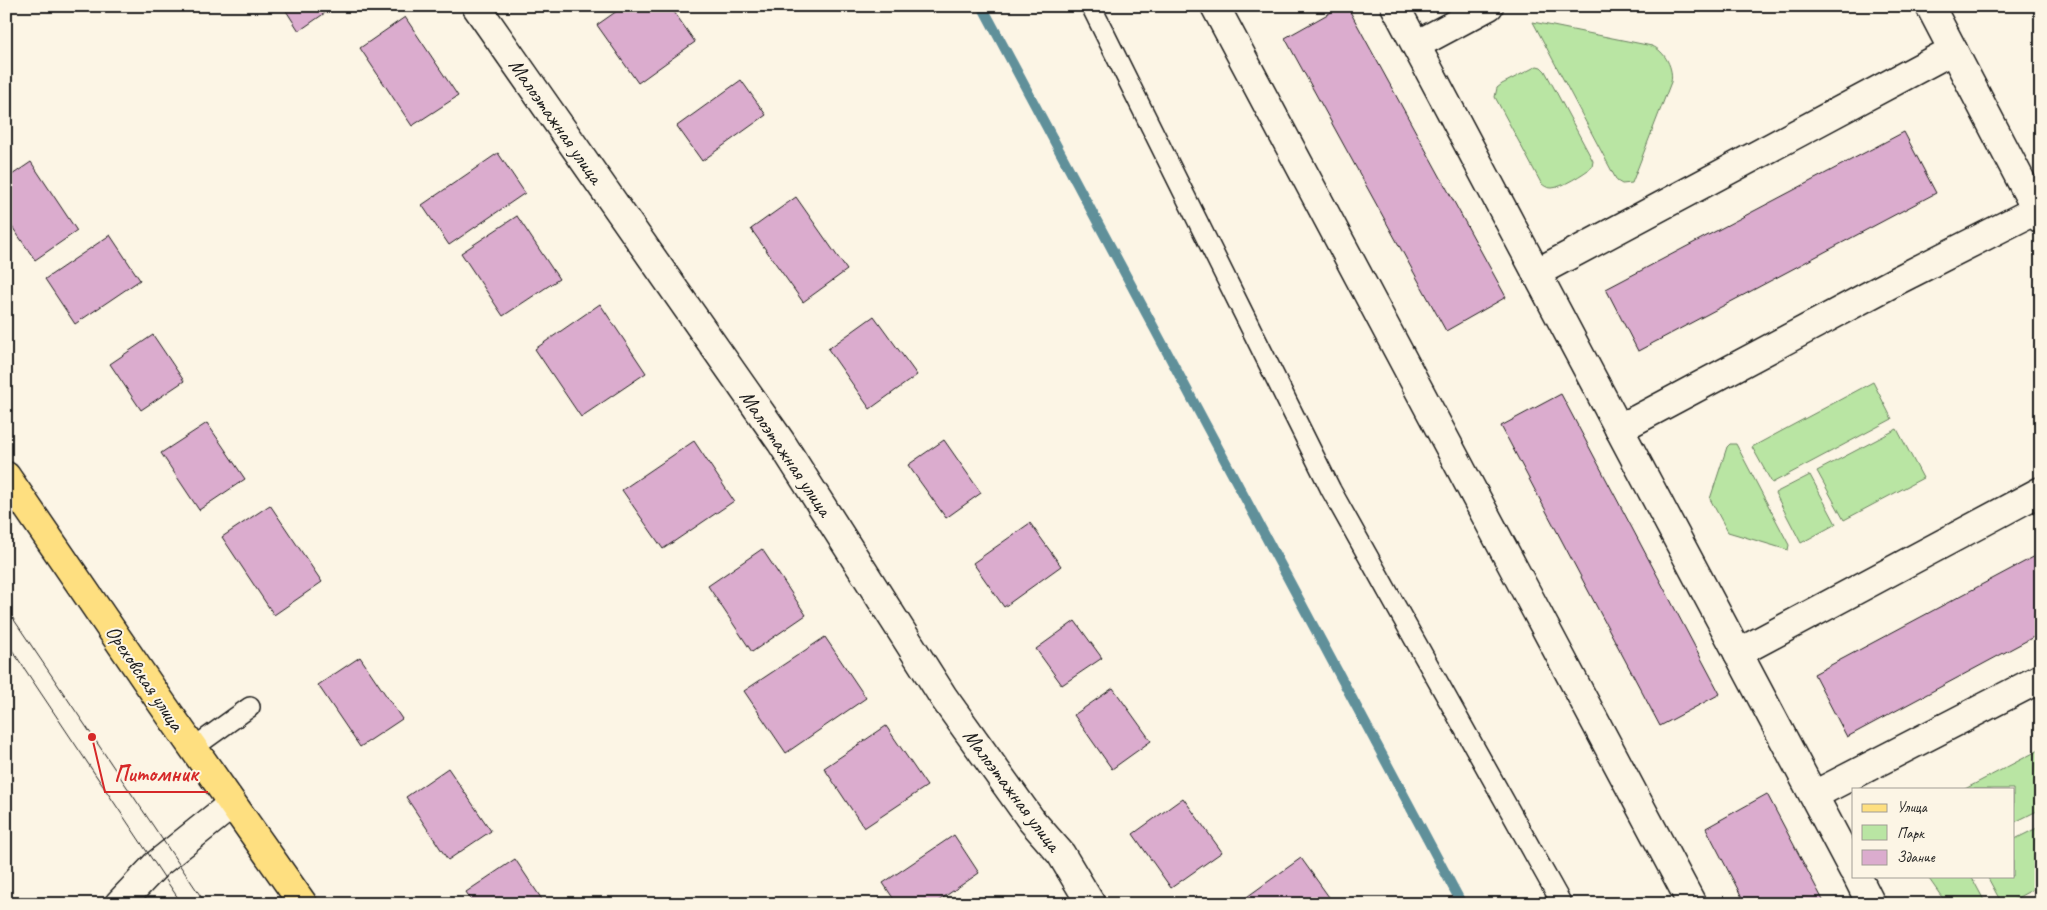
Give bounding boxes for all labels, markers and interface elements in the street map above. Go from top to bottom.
street label: Малоэтажная улица [503,53,610,191]
street label: Малоэтажная улица [734,385,839,523]
street label: Ореховская улица [100,620,191,737]
street label: Малоэтажная улица [957,723,1068,858]
callout: Питомник [105,755,208,792]
text: Питомник [114,760,200,788]
legend [1852,788,2014,878]
text: Улица [1897,798,1928,817]
text: Парк [1897,824,1925,843]
text: Здание [1897,848,1936,867]

